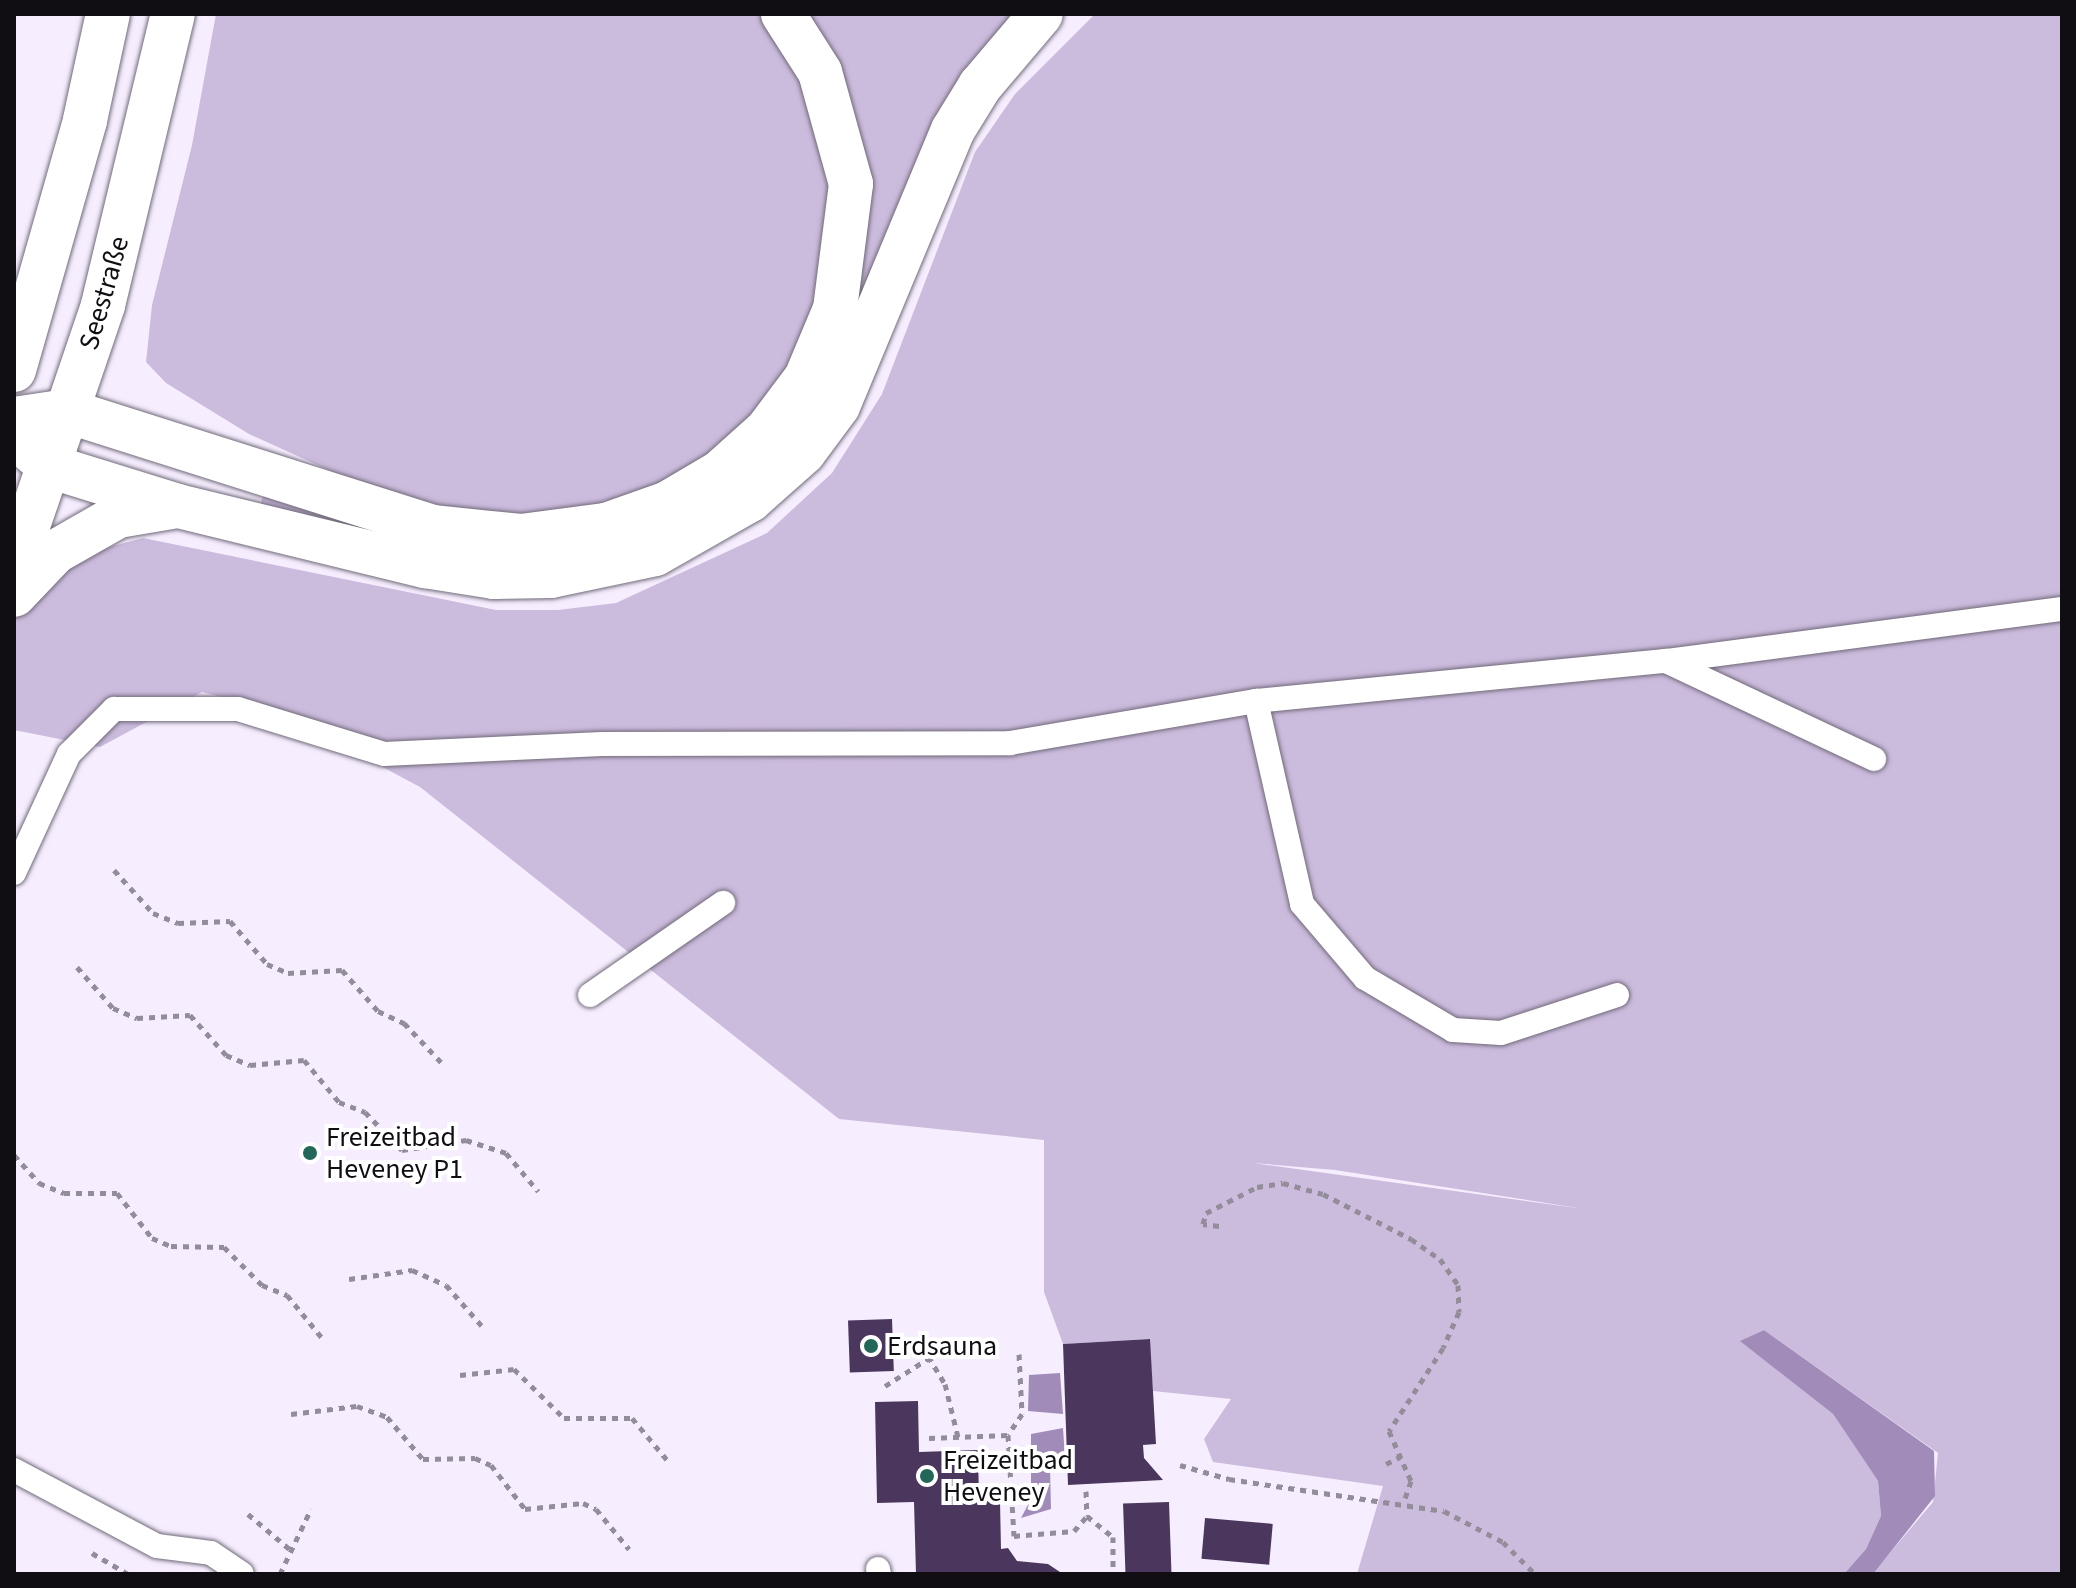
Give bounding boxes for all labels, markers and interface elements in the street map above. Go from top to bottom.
street label: Seestraße [72,232,136,354]
place label: Freizeitbad Heveney P1 [326,1120,463,1186]
marker: Freizeitbad Heveney P1 [301,1144,319,1162]
place label: Erdsauna [887,1329,997,1363]
marker: Erdsauna [862,1337,880,1355]
place label: Freizeitbad Heveney [943,1443,1073,1509]
marker: Freizeitbad Heveney [918,1467,936,1485]

